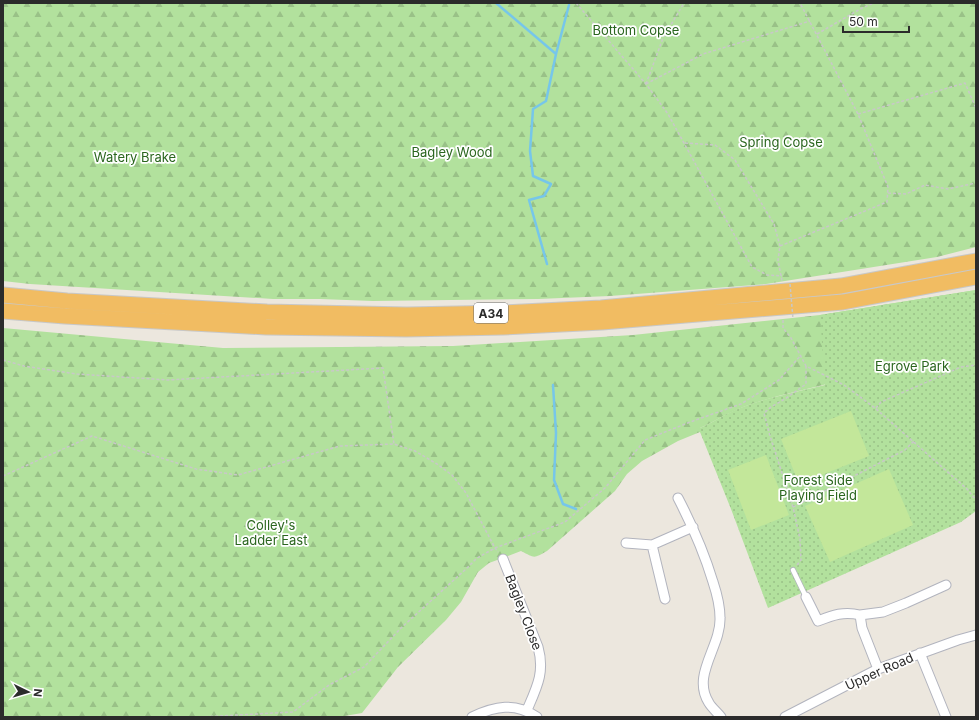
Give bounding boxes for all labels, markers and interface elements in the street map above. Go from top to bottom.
scale bar [843,8,909,34]
text: 50 m [849,14,878,29]
park label: Bottom Copse [593,22,679,38]
park label: Spring Copse [739,134,823,150]
park label: Bagley Wood [412,144,492,160]
park label: Watery Brake [94,149,176,165]
road number: A34 [474,303,508,323]
park label: Egrove Park [875,358,949,374]
park label: Forest Side Playing Field [779,472,857,503]
park label: Colley's Ladder East [235,517,307,548]
street label: Bagley Close [502,572,546,652]
street label: Upper Road [842,649,916,693]
north arrow [8,672,48,712]
text: N [31,688,45,698]

